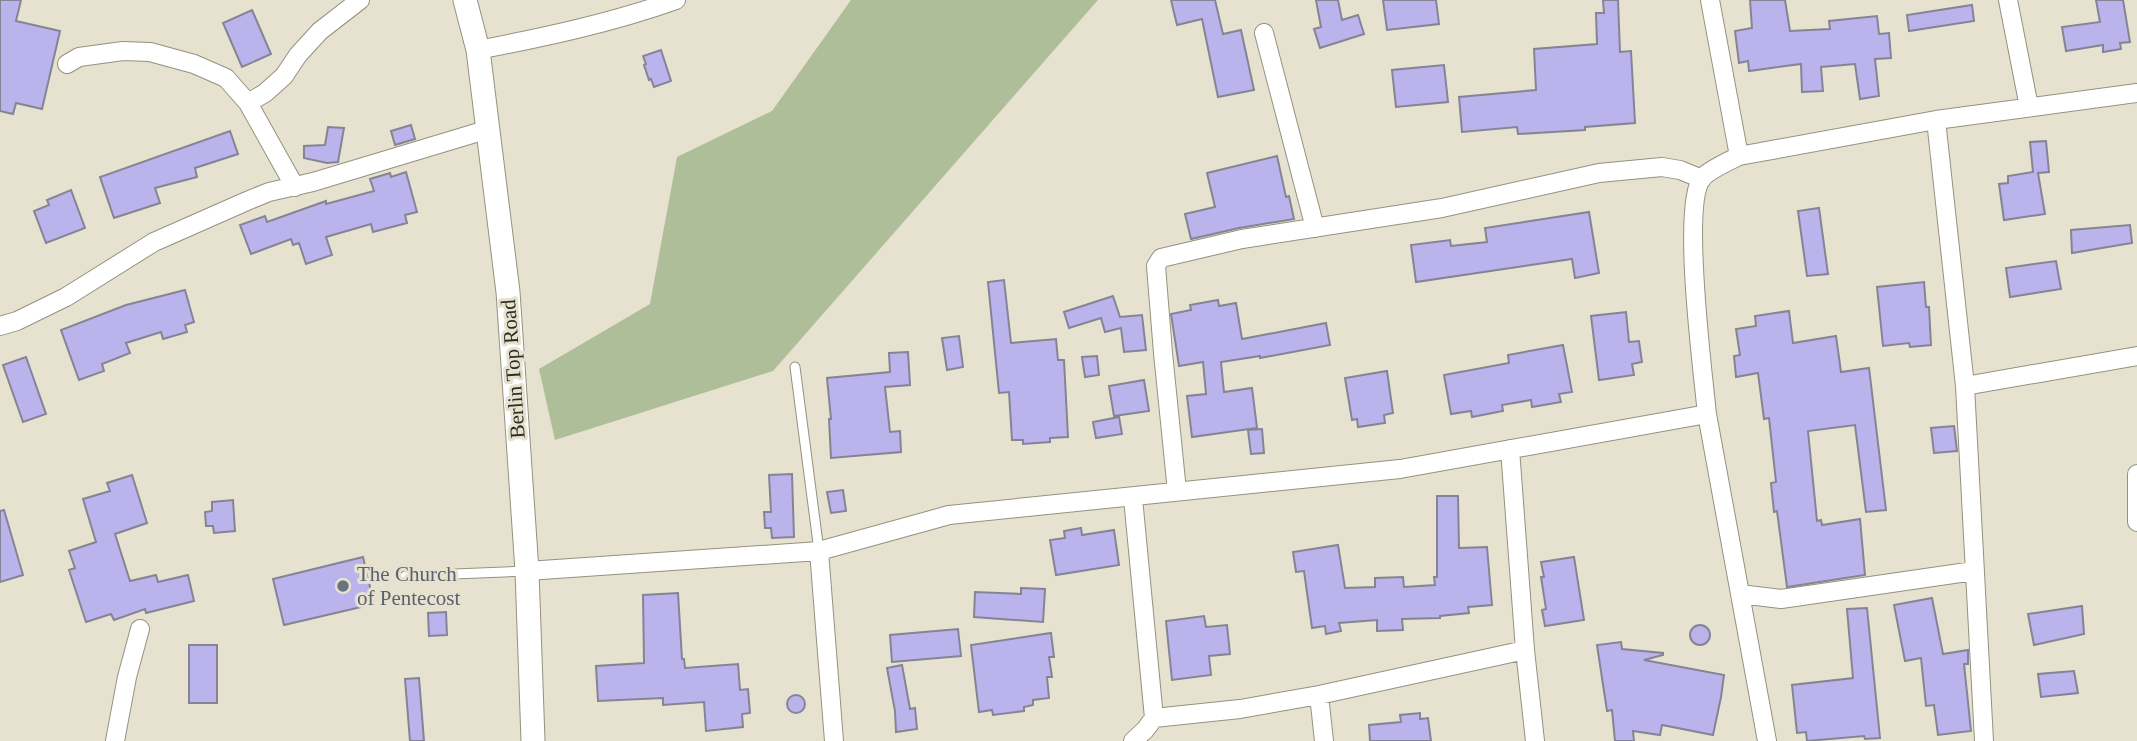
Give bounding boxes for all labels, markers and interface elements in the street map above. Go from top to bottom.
street label: Berlin Top Road [496,298,530,439]
place label: The Church of Pentecost [357,562,460,610]
marker: The Church of Pentecost [335,578,351,594]

